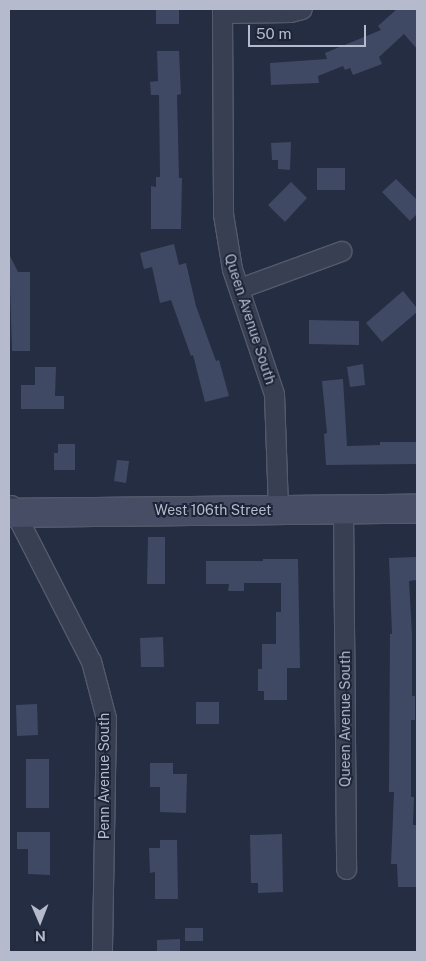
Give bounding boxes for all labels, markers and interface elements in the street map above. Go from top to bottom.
scale bar [251,15,368,47]
text: 50 m [256,25,291,42]
street label: Queen Avenue South [221,252,279,386]
street label: West 106th Street [154,502,272,518]
street label: Queen Avenue South [337,651,353,787]
street label: Penn Avenue South [96,713,112,839]
north arrow [15,896,65,946]
text: N [35,928,46,944]

